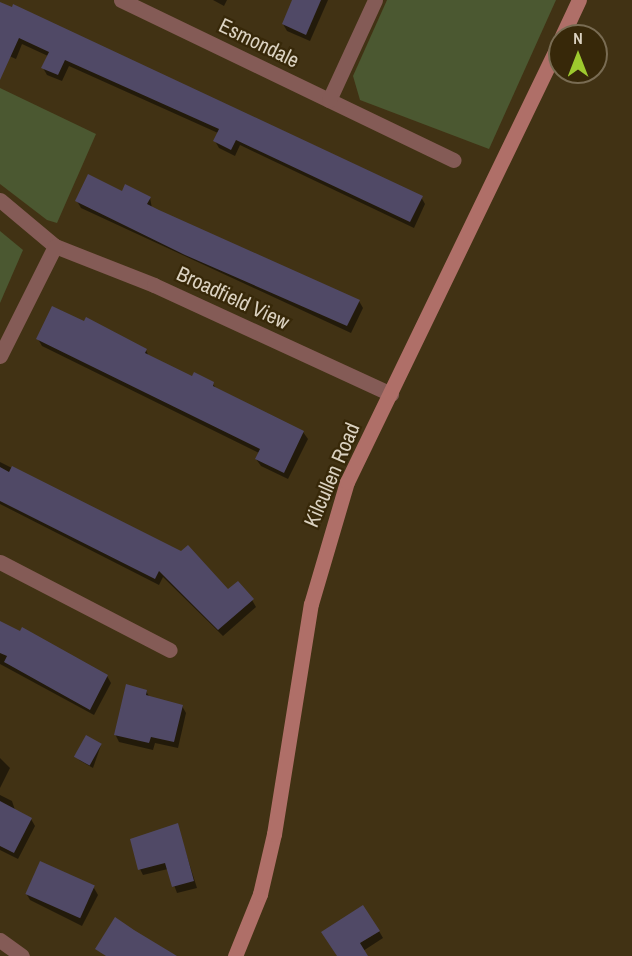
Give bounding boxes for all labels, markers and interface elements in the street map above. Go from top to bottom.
street label: Esmondale [215,13,303,73]
north arrow [548,24,608,84]
text: N [573,27,583,49]
street label: Broadfield View [173,261,293,335]
street label: Kilcullen Road [299,419,365,531]

